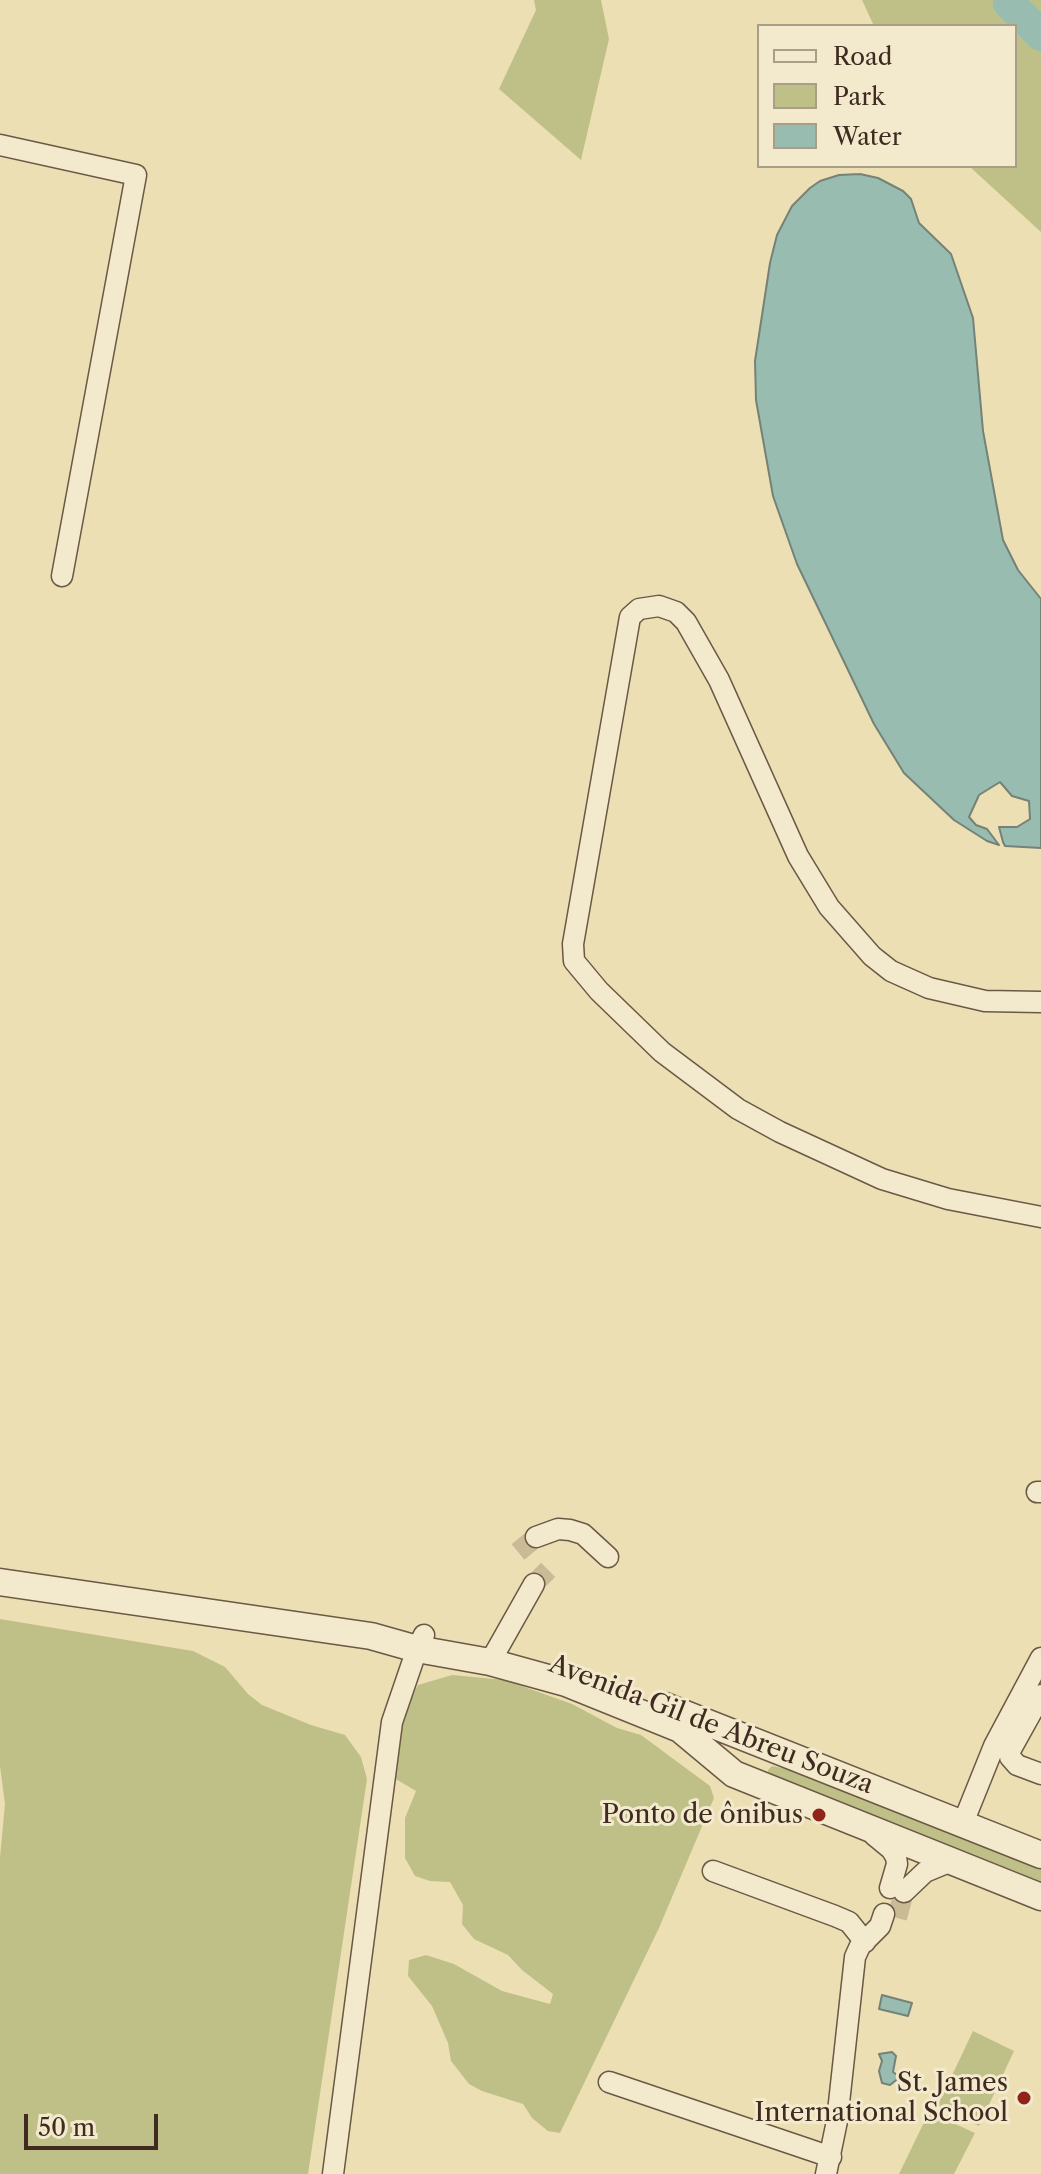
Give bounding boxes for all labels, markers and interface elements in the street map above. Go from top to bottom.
legend [757,24,1017,168]
text: Road [833,42,892,71]
text: Park [833,82,885,111]
text: Water [833,122,902,151]
street label: Avenida Gil de Abreu Souza [544,1649,878,1801]
place label: Ponto de ônibus [602,1799,803,1831]
marker: Ponto de ônibus [810,1806,828,1824]
place label: St. James International School [754,2067,1008,2128]
marker: St. James International School [1015,2089,1033,2107]
scale bar [28,2098,162,2148]
text: 50 m [38,2113,95,2142]

